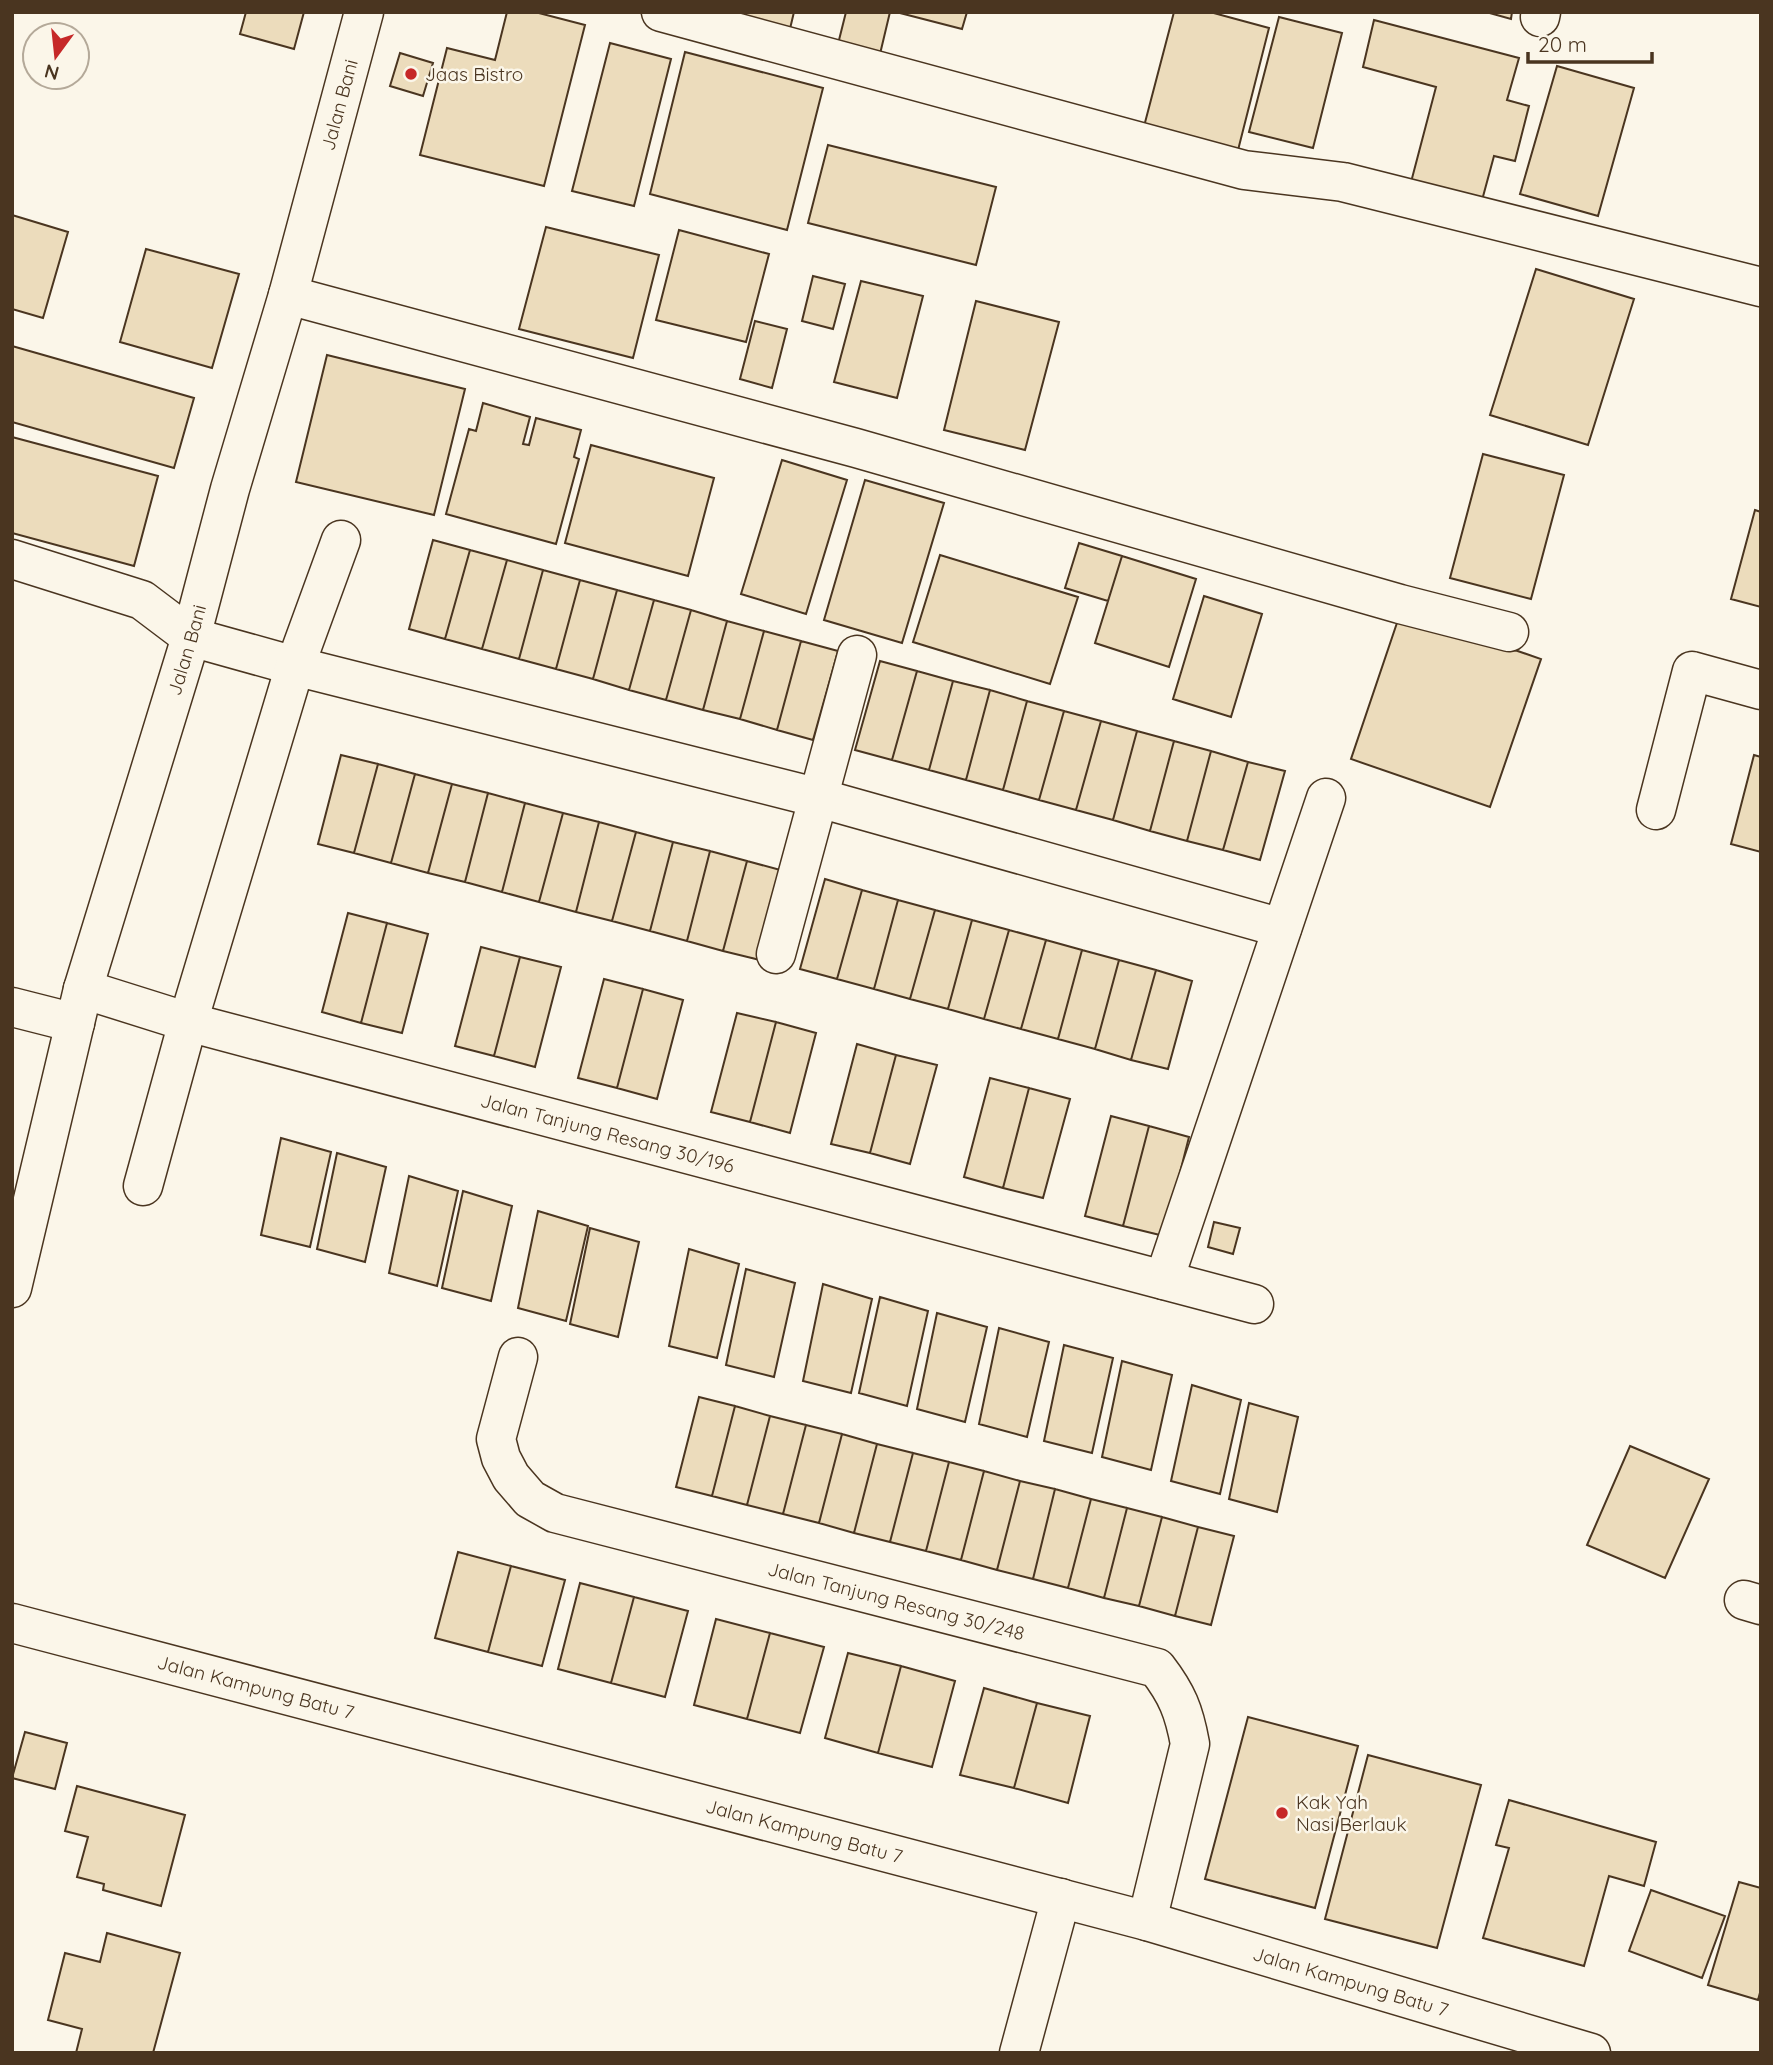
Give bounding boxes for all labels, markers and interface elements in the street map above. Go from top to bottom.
north arrow [21,21,91,91]
scale bar [1528,21,1652,65]
text: 20 m [1538,31,1587,57]
street label: Jalan Bani [315,57,363,153]
text: N [42,59,61,86]
place label: Jaas Bistro [425,62,523,86]
marker: Jaas Bistro [403,66,419,82]
street label: Jalan Bani [162,602,211,698]
street label: Jalan Tanjung Resang 30/196 [478,1088,737,1178]
street label: Jalan Tanjung Resang 30/248 [765,1556,1027,1645]
street label: Jalan Kampung Batu 7 [155,1650,357,1724]
place label: Kak Yah Nasi Berlauk [1296,1790,1407,1836]
street label: Jalan Kampung Batu 7 [703,1794,905,1868]
marker: Kak Yah Nasi Berlauk [1274,1805,1290,1821]
street label: Jalan Kampung Batu 7 [1250,1941,1451,2022]

